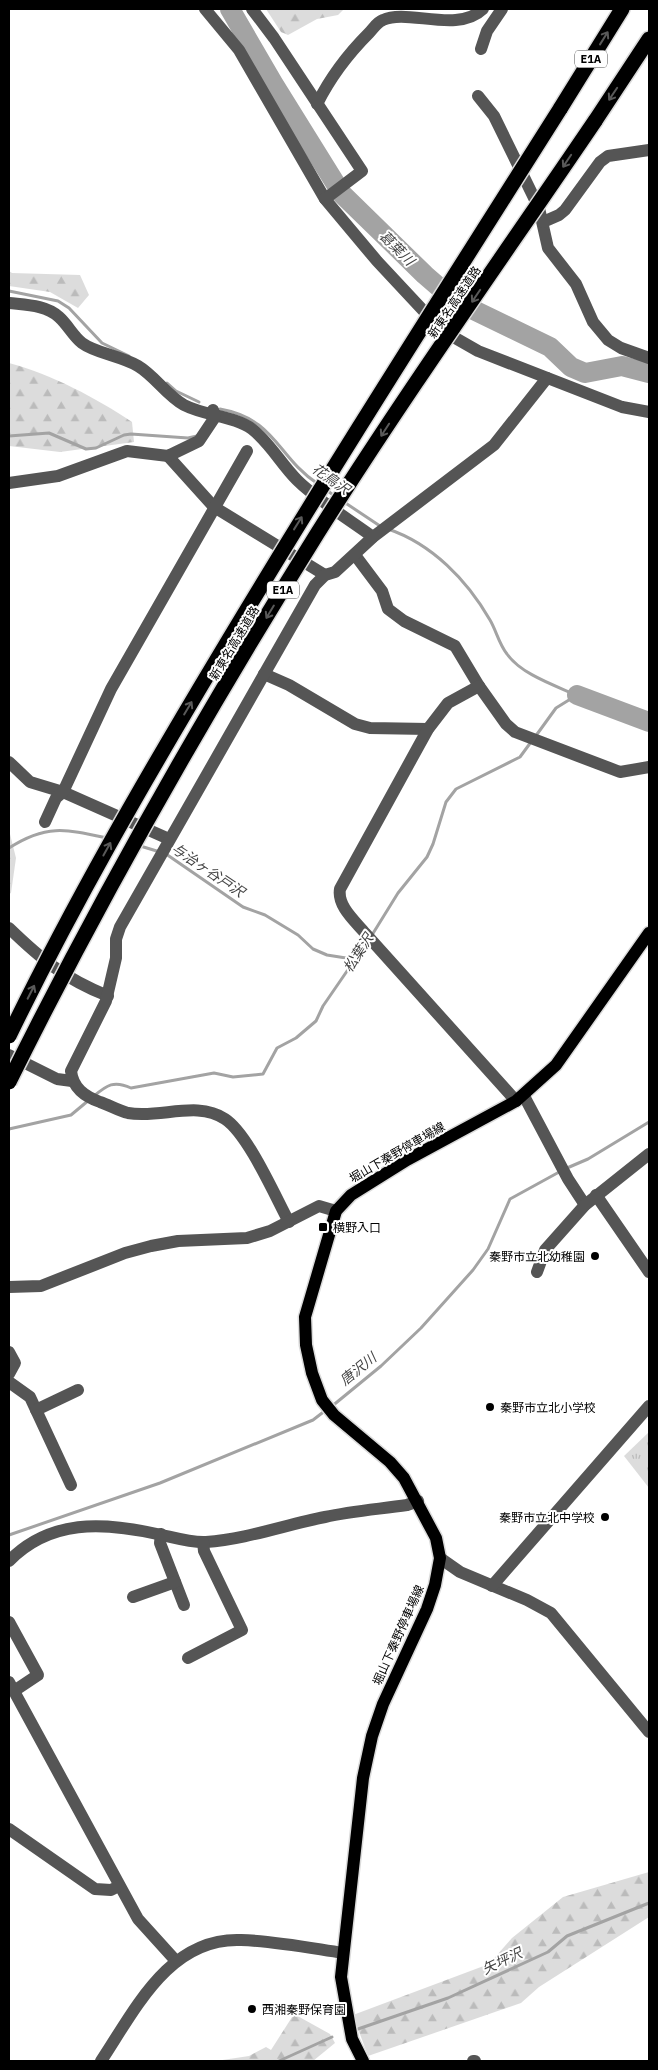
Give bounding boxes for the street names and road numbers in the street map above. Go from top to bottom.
road number: E1A [575,51,607,68]
street label: 新東名高速道路 [424,263,484,341]
road number: E1A [267,582,299,598]
street label: 新東名高速道路 [206,603,262,683]
street label: 堀山下秦野停車場線 [346,1119,448,1185]
street label: 堀山下秦野停車場線 [369,1583,427,1687]

